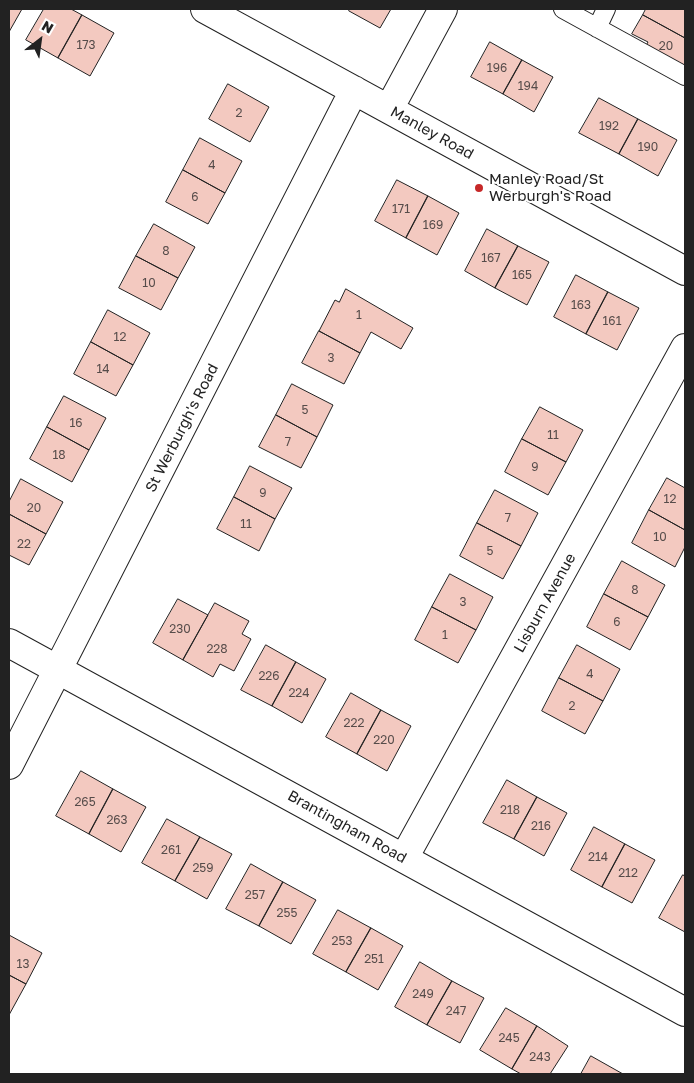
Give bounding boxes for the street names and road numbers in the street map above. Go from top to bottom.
street label: Manley Road [387,103,477,163]
street label: St Werburgh's Road [142,361,222,495]
street label: Lisburn Avenue [510,550,580,656]
street label: Brantingham Road [284,787,410,867]

